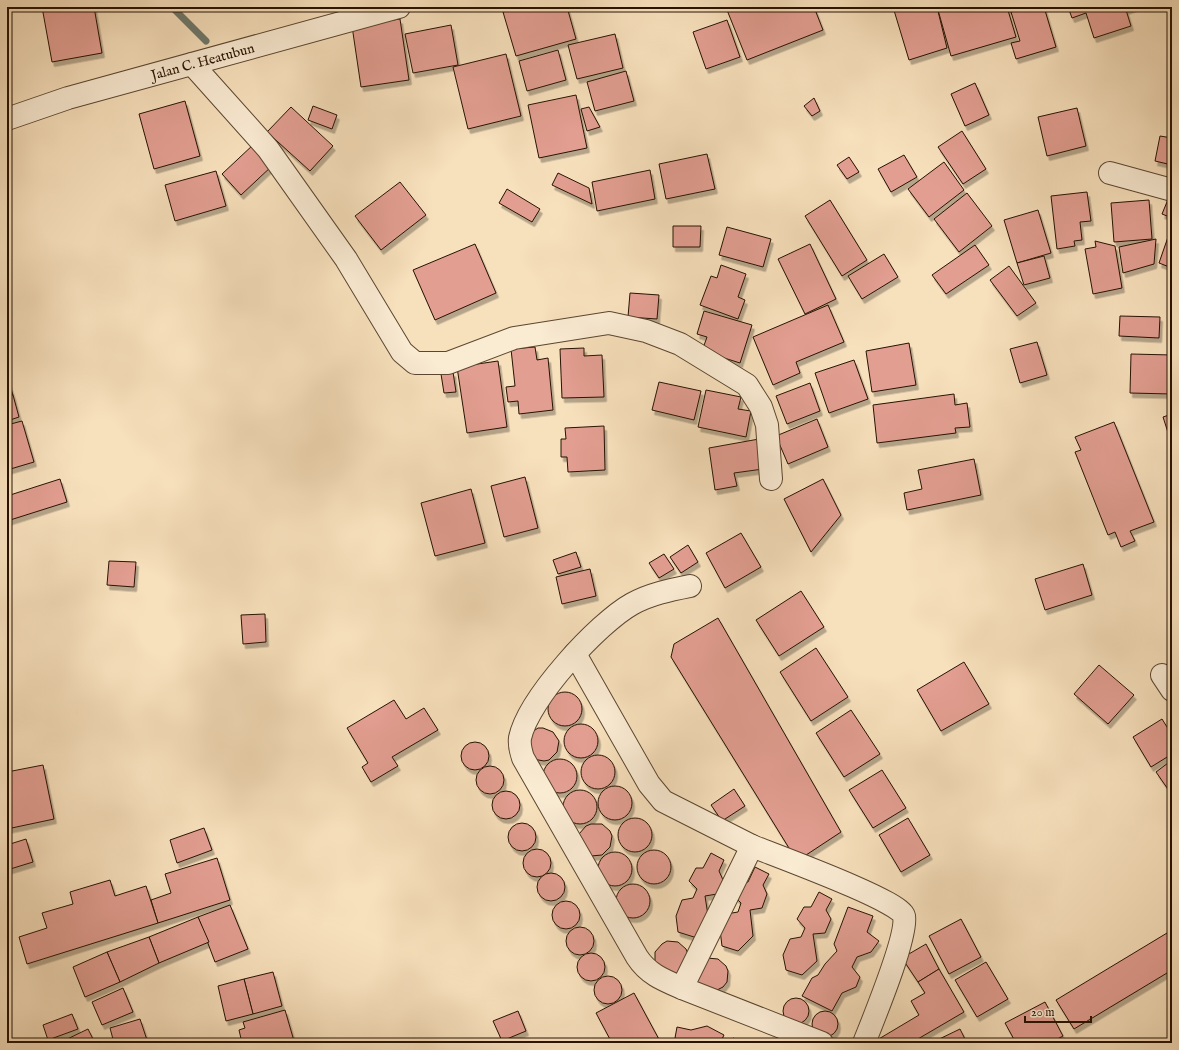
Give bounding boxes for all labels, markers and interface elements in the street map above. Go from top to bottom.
street label: Jalan C. Heatubun [147,39,257,85]
scale bar [1025,998,1091,1024]
text: 20 m [1031,1005,1054,1020]

